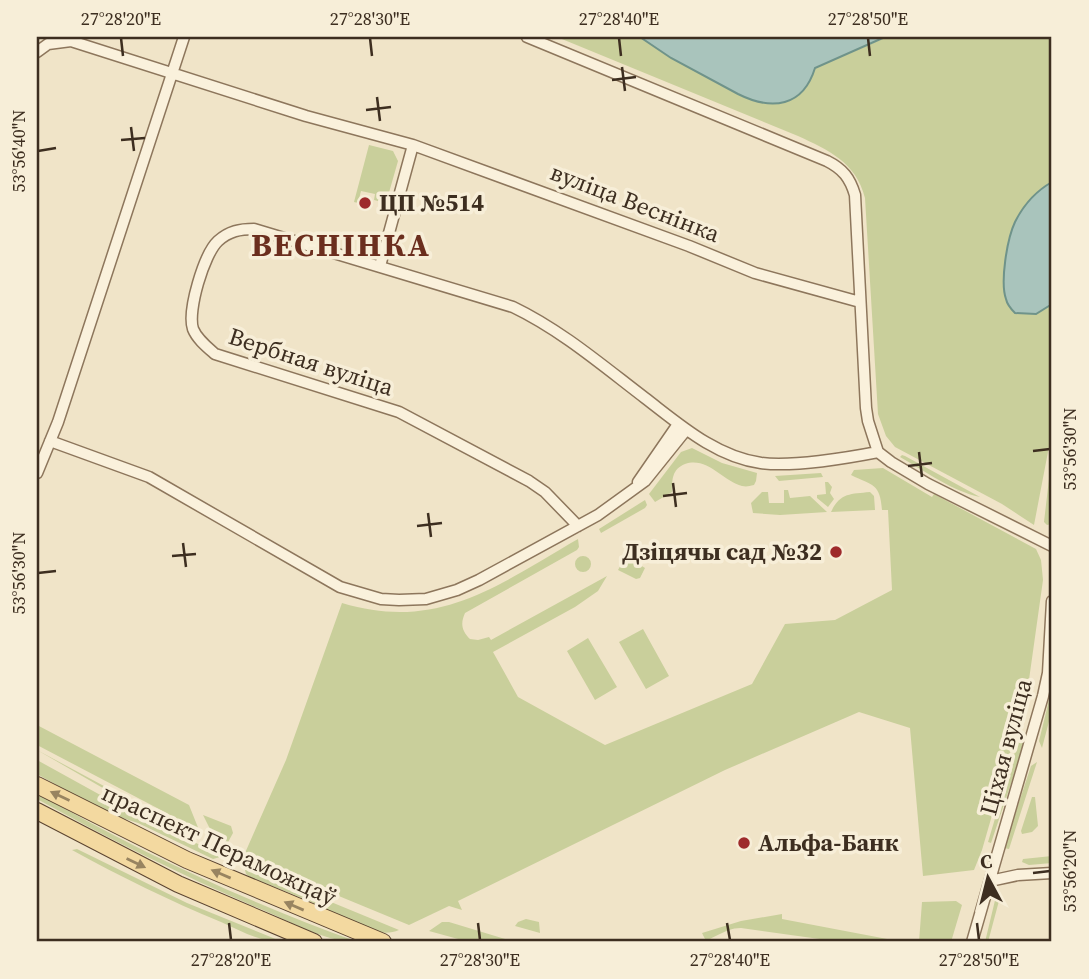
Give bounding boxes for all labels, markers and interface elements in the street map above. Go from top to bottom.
text: 27°28'20"E [81,6,161,31]
text: 27°28'30"E [330,6,410,31]
text: 27°28'40"E [579,6,659,31]
text: 27°28'50"E [828,6,908,31]
text: 53°56'40"N [6,110,31,192]
street label: вуліца Веснінка [546,155,725,250]
place label: ЦП №514 [379,186,484,219]
marker: ЦП №514 [357,195,373,211]
district label: ВЕСНІНКА [251,223,431,267]
street label: Вербная вуліца [224,319,399,404]
text: 53°56'30"N [1057,408,1082,490]
text: 53°56'30"N [6,532,31,614]
place label: Дзіцячы сад №32 [622,535,822,568]
marker: Дзіцячы сад №32 [828,544,844,560]
street label: Ціхая вуліца [971,674,1040,819]
street label: праспект Пераможцаў [97,776,342,914]
one-way arrow [50,791,70,802]
place label: Альфа-Банк [758,826,899,859]
text: 53°56'20"N [1057,830,1082,912]
marker: Альфа-Банк [736,835,752,851]
north arrow [953,842,1023,912]
text: С [978,847,994,875]
one-way arrow [126,857,146,868]
one-way arrow [210,868,231,879]
one-way arrow [283,900,304,911]
text: 27°28'20"E [191,947,271,972]
text: 27°28'30"E [440,947,520,972]
text: 27°28'40"E [690,947,770,972]
text: 27°28'50"E [939,947,1019,972]

